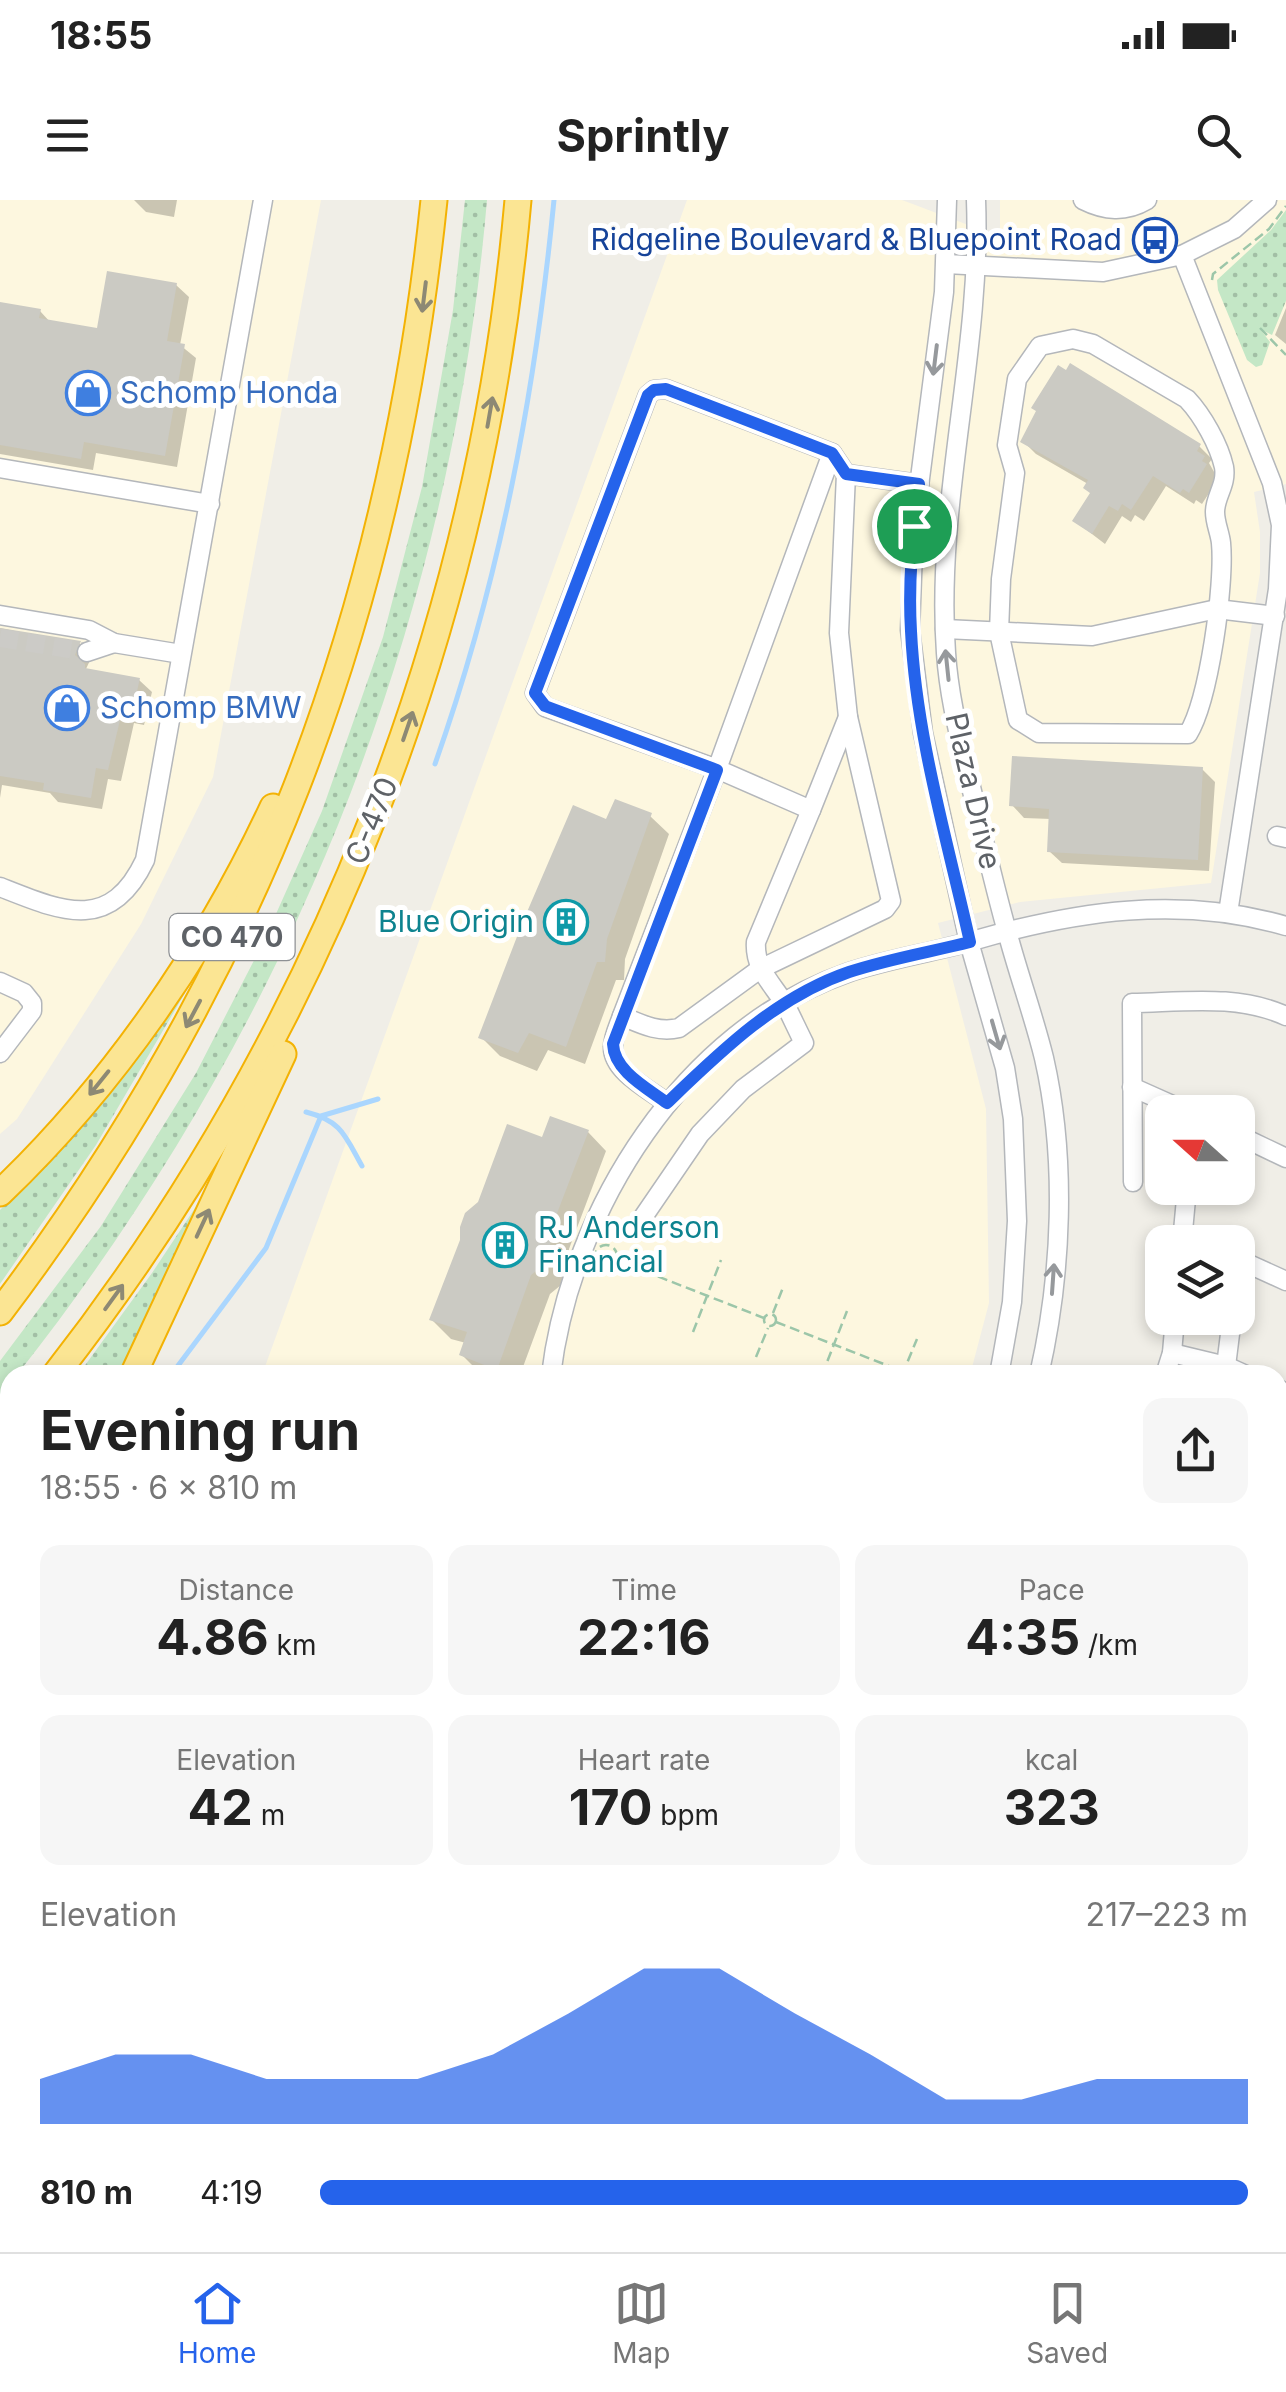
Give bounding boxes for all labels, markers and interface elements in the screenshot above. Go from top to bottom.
text: 18:55 [50,12,152,58]
icon: menu [40,108,95,163]
text: Sprintly [556,108,730,163]
icon: search [1191,108,1246,163]
bus stop icon: Ridgeline Boulevard & Bluepoint Road [1132,217,1178,263]
place label: Ridgeline Boulevard & Bluepoint Road [590,221,1122,257]
one-way arrow [414,280,432,313]
one-way arrow [925,344,944,376]
shop icon: Schomp Honda [65,370,111,416]
place label: Schomp Honda [120,374,338,410]
one-way arrow [481,396,500,429]
pin [872,484,957,569]
icon: arrive [887,499,942,554]
one-way arrow [937,649,956,681]
shop icon: Schomp BMW [44,685,90,731]
place label: Schomp BMW [100,689,302,725]
street label: Plaza Drive [938,709,1009,873]
one-way arrow [400,712,418,743]
street label: C-470 [337,772,405,869]
building icon: Blue Origin [543,899,589,945]
place label: Blue Origin [378,903,534,939]
road number: CO 470 [170,914,294,960]
one-way arrow [183,999,202,1028]
one-way arrow [988,1019,1006,1051]
one-way arrow [88,1070,110,1096]
north arrow [1145,1095,1255,1205]
map controls [1145,1095,1255,1335]
one-way arrow [195,1209,214,1239]
place label: RJ Anderson Financial [538,1209,720,1279]
building icon: RJ Anderson Financial [482,1222,528,1268]
button: layers [1145,1225,1255,1335]
one-way arrow [1044,1263,1063,1295]
one-way arrow [103,1284,124,1311]
text: Evening run [40,1397,360,1463]
button: share [1143,1398,1248,1503]
text: 18:55 · 6 × 810 m [40,1468,297,1507]
text: Distance [179,1573,294,1607]
text: Time [611,1573,677,1607]
text: Pace [1019,1573,1085,1607]
text: 4.86 [156,1607,269,1667]
text: 22:16 [577,1607,711,1667]
text: 4:35 [965,1607,1080,1667]
text: km [269,1628,316,1662]
text: /km [1080,1628,1138,1662]
text: Elevation [176,1743,296,1777]
text: Heart rate [578,1743,710,1777]
text: kcal [1025,1743,1078,1777]
text: 42 [187,1777,253,1837]
text: 170 [569,1777,652,1837]
text: 323 [1004,1777,1100,1837]
text: m [253,1798,285,1832]
text: bpm [652,1798,719,1832]
text: Elevation [40,1895,177,1934]
text: 217–223 m [1086,1895,1248,1934]
text: 810 m [40,2173,133,2212]
text: 4:19 [200,2173,263,2212]
tab: Home [178,2276,256,2370]
tab: Map [612,2276,670,2370]
tab: Saved [1026,2276,1108,2370]

